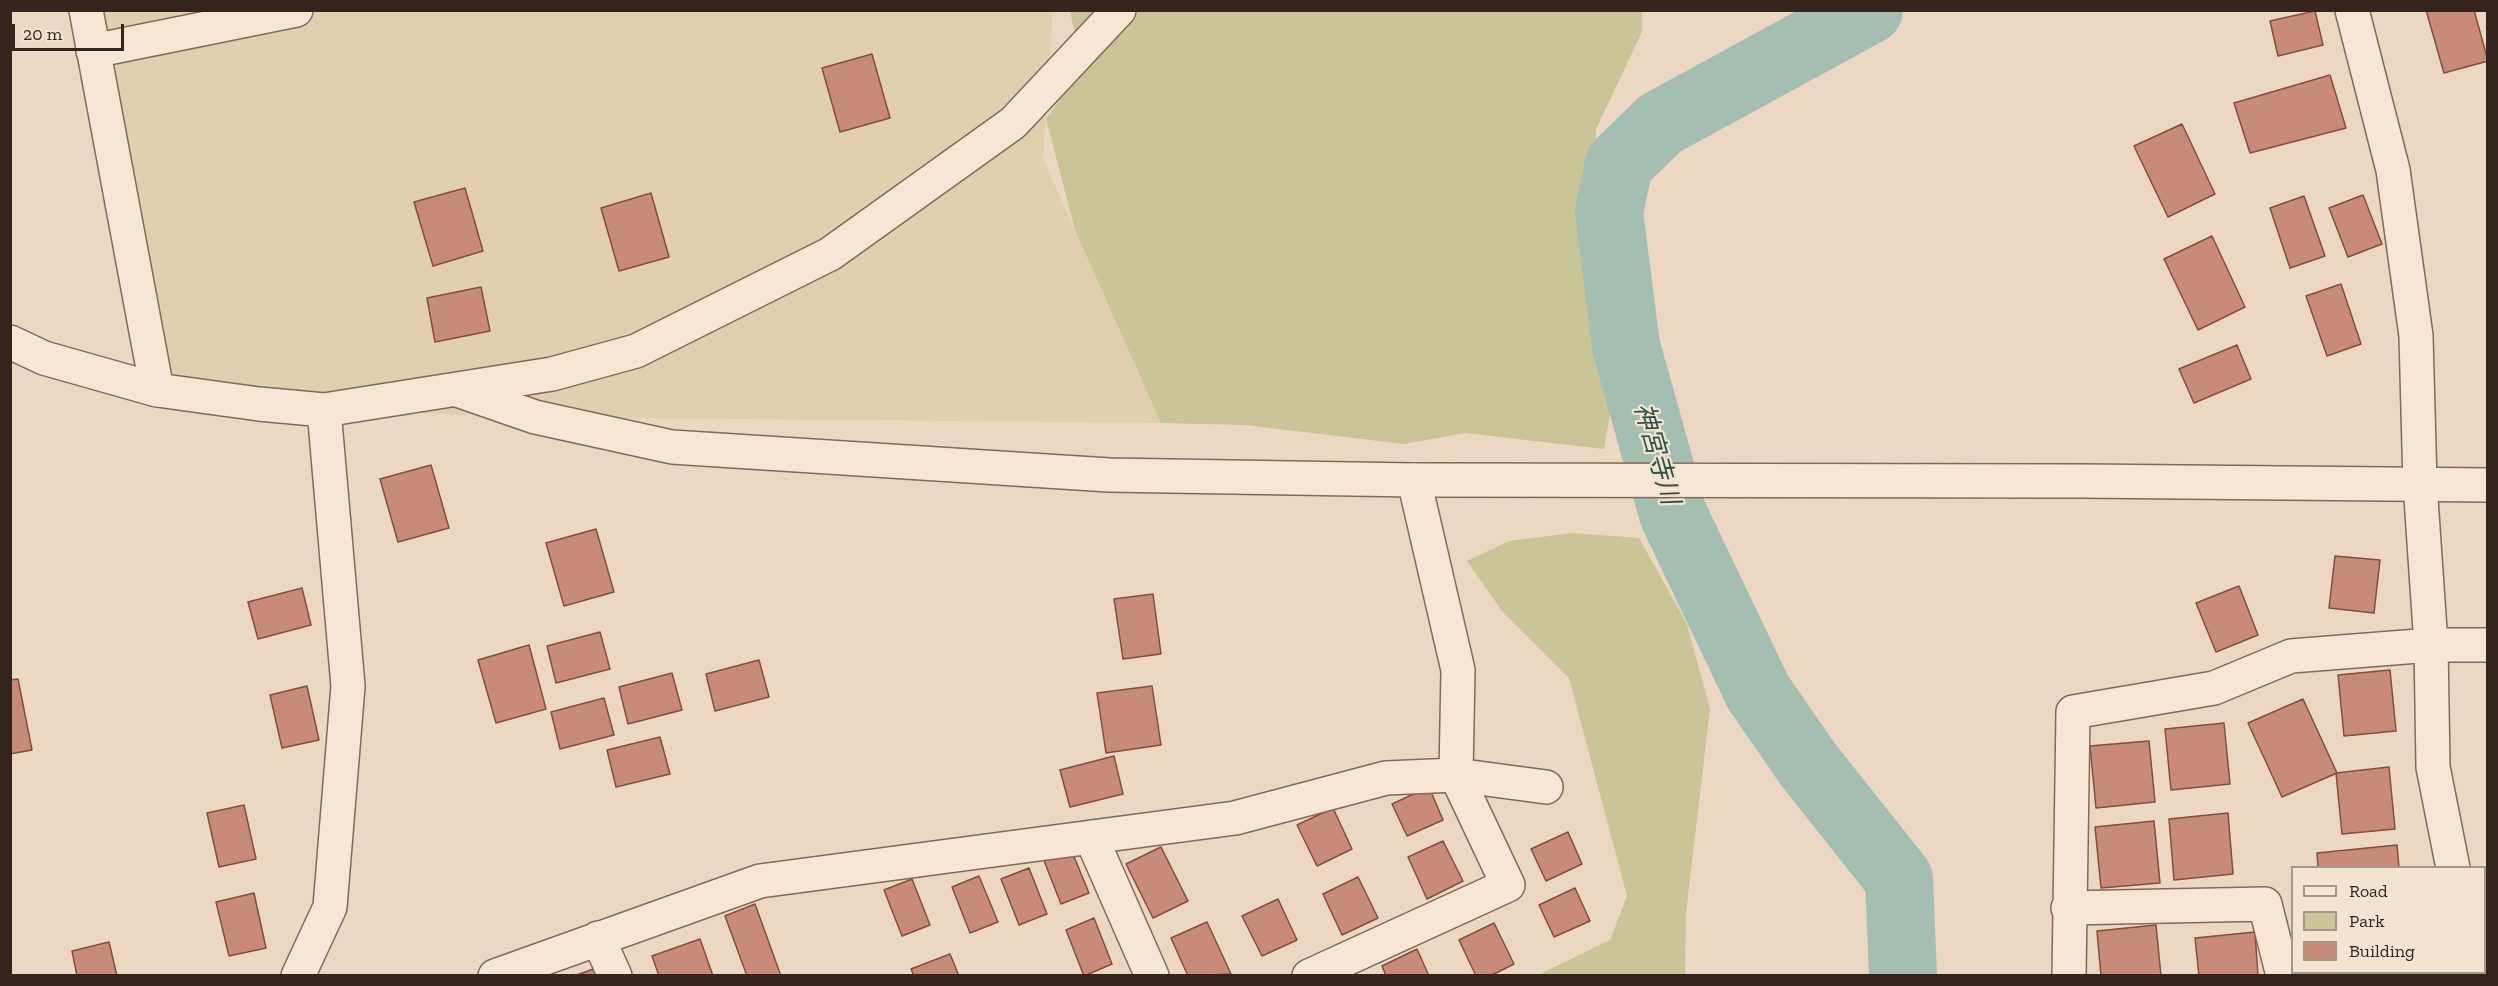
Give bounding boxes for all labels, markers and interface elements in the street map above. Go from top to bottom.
scale bar [15,12,128,50]
text: 20 m [23,23,62,45]
water label: 神宮寺川 [1627,400,1685,508]
legend [2291,866,2486,974]
text: Road [2349,880,2388,902]
text: Park [2349,910,2385,932]
text: Building [2349,940,2415,962]

